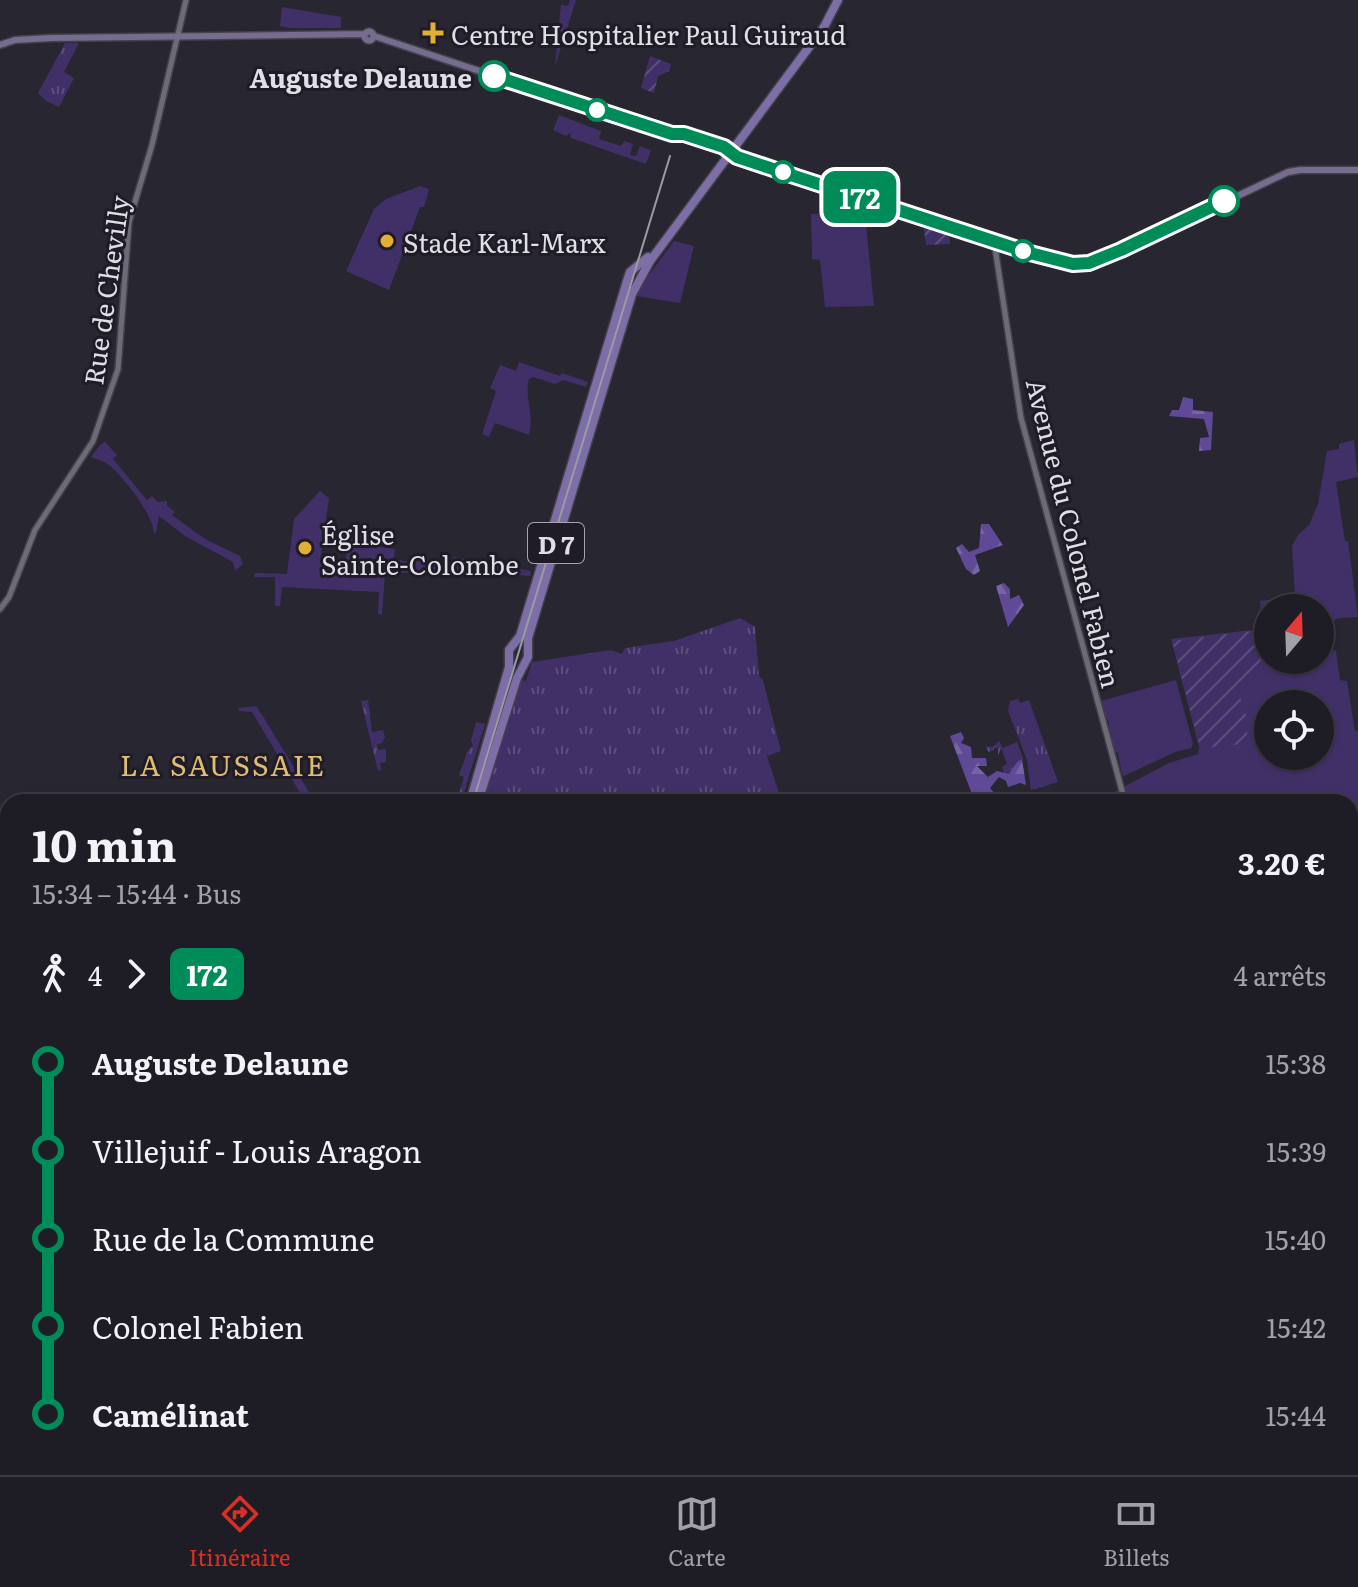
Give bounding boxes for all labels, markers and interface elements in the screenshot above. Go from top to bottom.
place label: Centre Hospitalier Paul Guiraud [451,14,846,53]
marker: Centre Hospitalier Paul Guiraud [422,22,444,44]
place label: Auguste Delaune [250,57,472,96]
marker: Auguste Delaune [479,61,509,91]
unlabelled marker [586,99,608,121]
unlabelled marker [772,161,794,183]
line badge: 172 [814,171,906,223]
text: 172 [839,176,881,218]
unlabelled marker [1209,186,1239,216]
street label: Rue de Chevilly [72,193,138,387]
place label: Stade Karl-Marx [403,222,606,261]
marker: Stade Karl-Marx [378,232,396,250]
unlabelled marker [1012,240,1034,262]
street label: Avenue du Colonel Fabien [1018,374,1132,692]
place label: Église Sainte-Colombe [321,514,519,583]
road number: D 7 [528,523,584,563]
marker: Église Sainte-Colombe [296,539,314,557]
north arrow [1254,594,1334,674]
map controls [1254,594,1334,770]
button: locate [1254,690,1334,770]
district label: LA SAUSSAIE [120,743,326,785]
text: 10 min [32,810,177,876]
text: 3.20 € [1238,840,1326,884]
text: 15:34 – 15:44 · Bus [32,873,241,912]
icon: walk [32,952,76,996]
icon: forward [114,952,158,996]
text: 172 [186,953,228,995]
text: 4 [88,955,102,994]
text: 4 arrêts [1234,955,1326,994]
text: Auguste Delaune [92,1040,349,1084]
text: 15:38 [1265,1043,1326,1082]
text: Villejuif - Louis Aragon [92,1128,422,1172]
text: 15:39 [1266,1131,1326,1170]
text: Rue de la Commune [92,1216,375,1260]
text: 15:40 [1265,1219,1326,1258]
text: Colonel Fabien [92,1304,304,1348]
text: 15:42 [1267,1307,1326,1346]
text: Camélinat [92,1392,249,1436]
text: 15:44 [1265,1395,1326,1434]
tab: Itinéraire [189,1492,290,1573]
tab: Carte [668,1492,726,1573]
tab: Billets [1103,1492,1169,1573]

